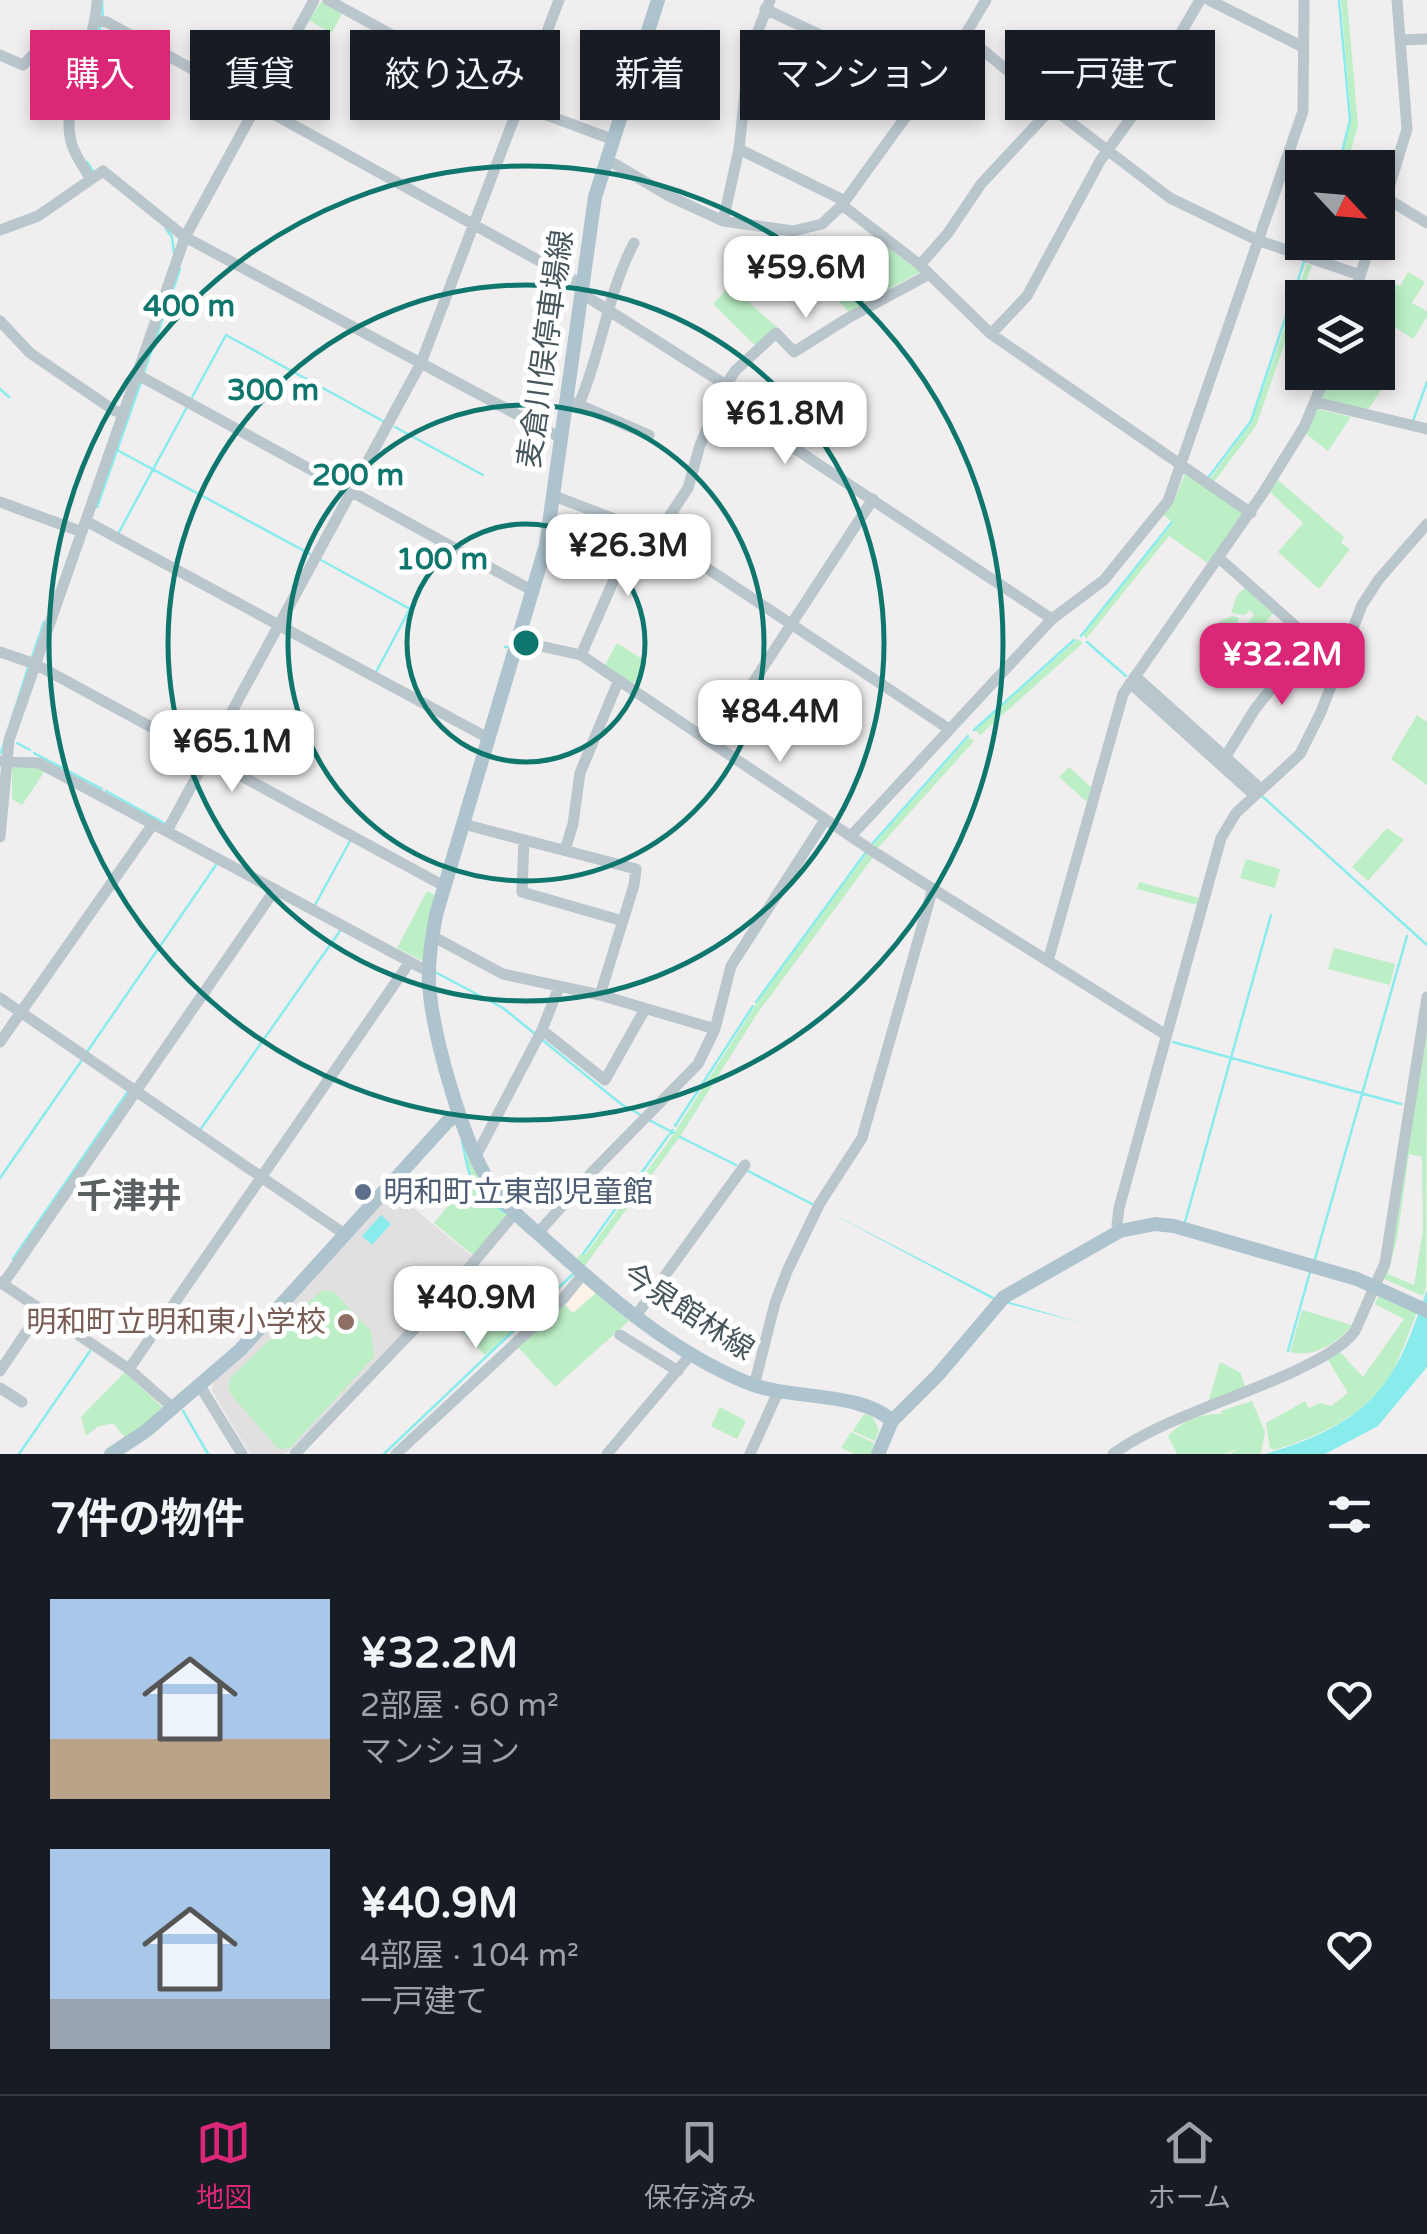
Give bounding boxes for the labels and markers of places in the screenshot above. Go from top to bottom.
pin: ¥59.6M [725,236,887,321]
pin: ¥61.8M [704,382,866,467]
pin: ¥26.3M [547,514,709,599]
pin: ¥32.2M [1201,623,1363,708]
centre of rings [508,625,544,661]
pin: ¥84.4M [699,680,861,765]
pin: ¥65.1M [151,710,313,795]
place label: 明和町立東部児童館 [383,1174,653,1211]
marker: 明和町立東部児童館 [352,1181,374,1203]
pin: ¥40.9M [395,1266,557,1351]
place label: 明和町立明和東小学校 [26,1304,326,1341]
marker: 明和町立明和東小学校 [335,1311,357,1333]

